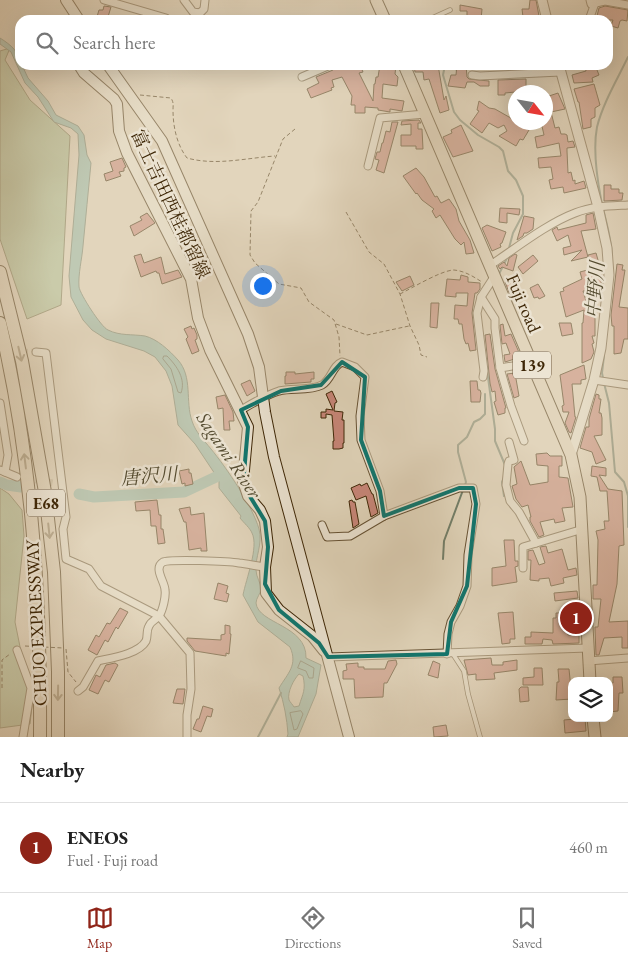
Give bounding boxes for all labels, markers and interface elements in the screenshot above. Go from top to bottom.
search box [15,15,613,70]
icon: search [33,29,61,57]
text: Search here [73,30,155,55]
north arrow [508,85,553,130]
street label: 富士吉田西桂都留線 [126,126,216,282]
water label: 中野川 [580,259,610,319]
street label: Fuji road [501,270,547,337]
your location [250,273,276,299]
one-way arrow [16,345,25,361]
road number: 139 [513,352,551,378]
water label: Sagami River [190,406,268,504]
one-way arrow [20,454,30,470]
water label: 唐沢川 [120,461,180,491]
road number: E68 [27,489,65,516]
one-way arrow [44,523,54,539]
street label: CHUO EXPRESSWAY [20,538,52,707]
pin: 1 [560,599,592,637]
map controls [568,677,613,722]
button: layers [568,677,613,722]
one-way arrow [53,685,63,701]
text: Nearby [20,756,84,783]
text: ENEOS [67,825,128,850]
text: 1 [32,837,40,858]
text: 460 m [569,837,608,858]
text: Fuel · Fuji road [67,850,158,871]
tab: Map [86,904,114,952]
tab: Directions [285,904,341,952]
tab: Saved [512,904,542,952]

